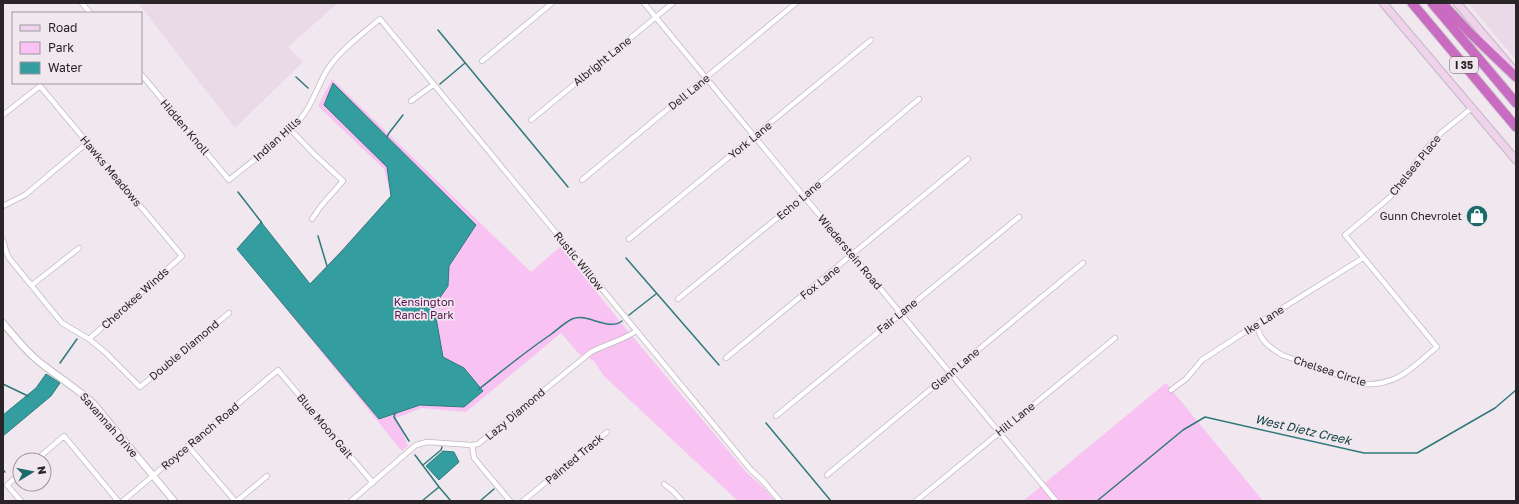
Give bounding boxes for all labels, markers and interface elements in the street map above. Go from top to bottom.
legend [12,12,142,84]
text: Road [48,20,77,35]
street label: Albright Lane [570,33,633,88]
text: Park [48,40,74,55]
road number: I 35 [1450,57,1478,73]
text: Water [48,60,82,75]
street label: Dell Lane [665,71,712,112]
street label: Hidden Knoll [158,96,213,158]
street label: Indian Hills [250,114,303,163]
street label: York Lane [725,118,774,161]
street label: Chelsea Place [1386,132,1443,198]
street label: Hawks Meadows [78,133,145,209]
street label: Echo Lane [774,177,824,222]
shop icon: Gunn Chevrolet [1464,203,1490,229]
place label: Gunn Chevrolet [1380,209,1462,222]
street label: Wiederstein Road [815,212,885,292]
street label: Rustic Willow [552,229,607,293]
street label: Fox Lane [797,262,842,302]
street label: Cherokee Winds [98,264,171,331]
park label: Kensington Ranch Park [394,295,454,321]
street label: Fair Lane [874,295,920,336]
street label: Ike Lane [1241,302,1286,337]
street label: Double Diamond [146,317,221,383]
street label: Glenn Lane [928,344,982,393]
street label: Chelsea Circle [1292,353,1368,388]
street label: Lazy Diamond [482,385,547,442]
street label: Savannah Drive [78,390,141,460]
street label: Blue Moon Gait [295,391,356,461]
street label: Royce Ranch Road [158,399,241,472]
street label: Hill Lane [992,399,1037,438]
water label: West Dietz Creek [1254,411,1354,448]
street label: Painted Track [542,431,605,487]
north arrow [12,452,52,492]
text: N [35,465,49,475]

